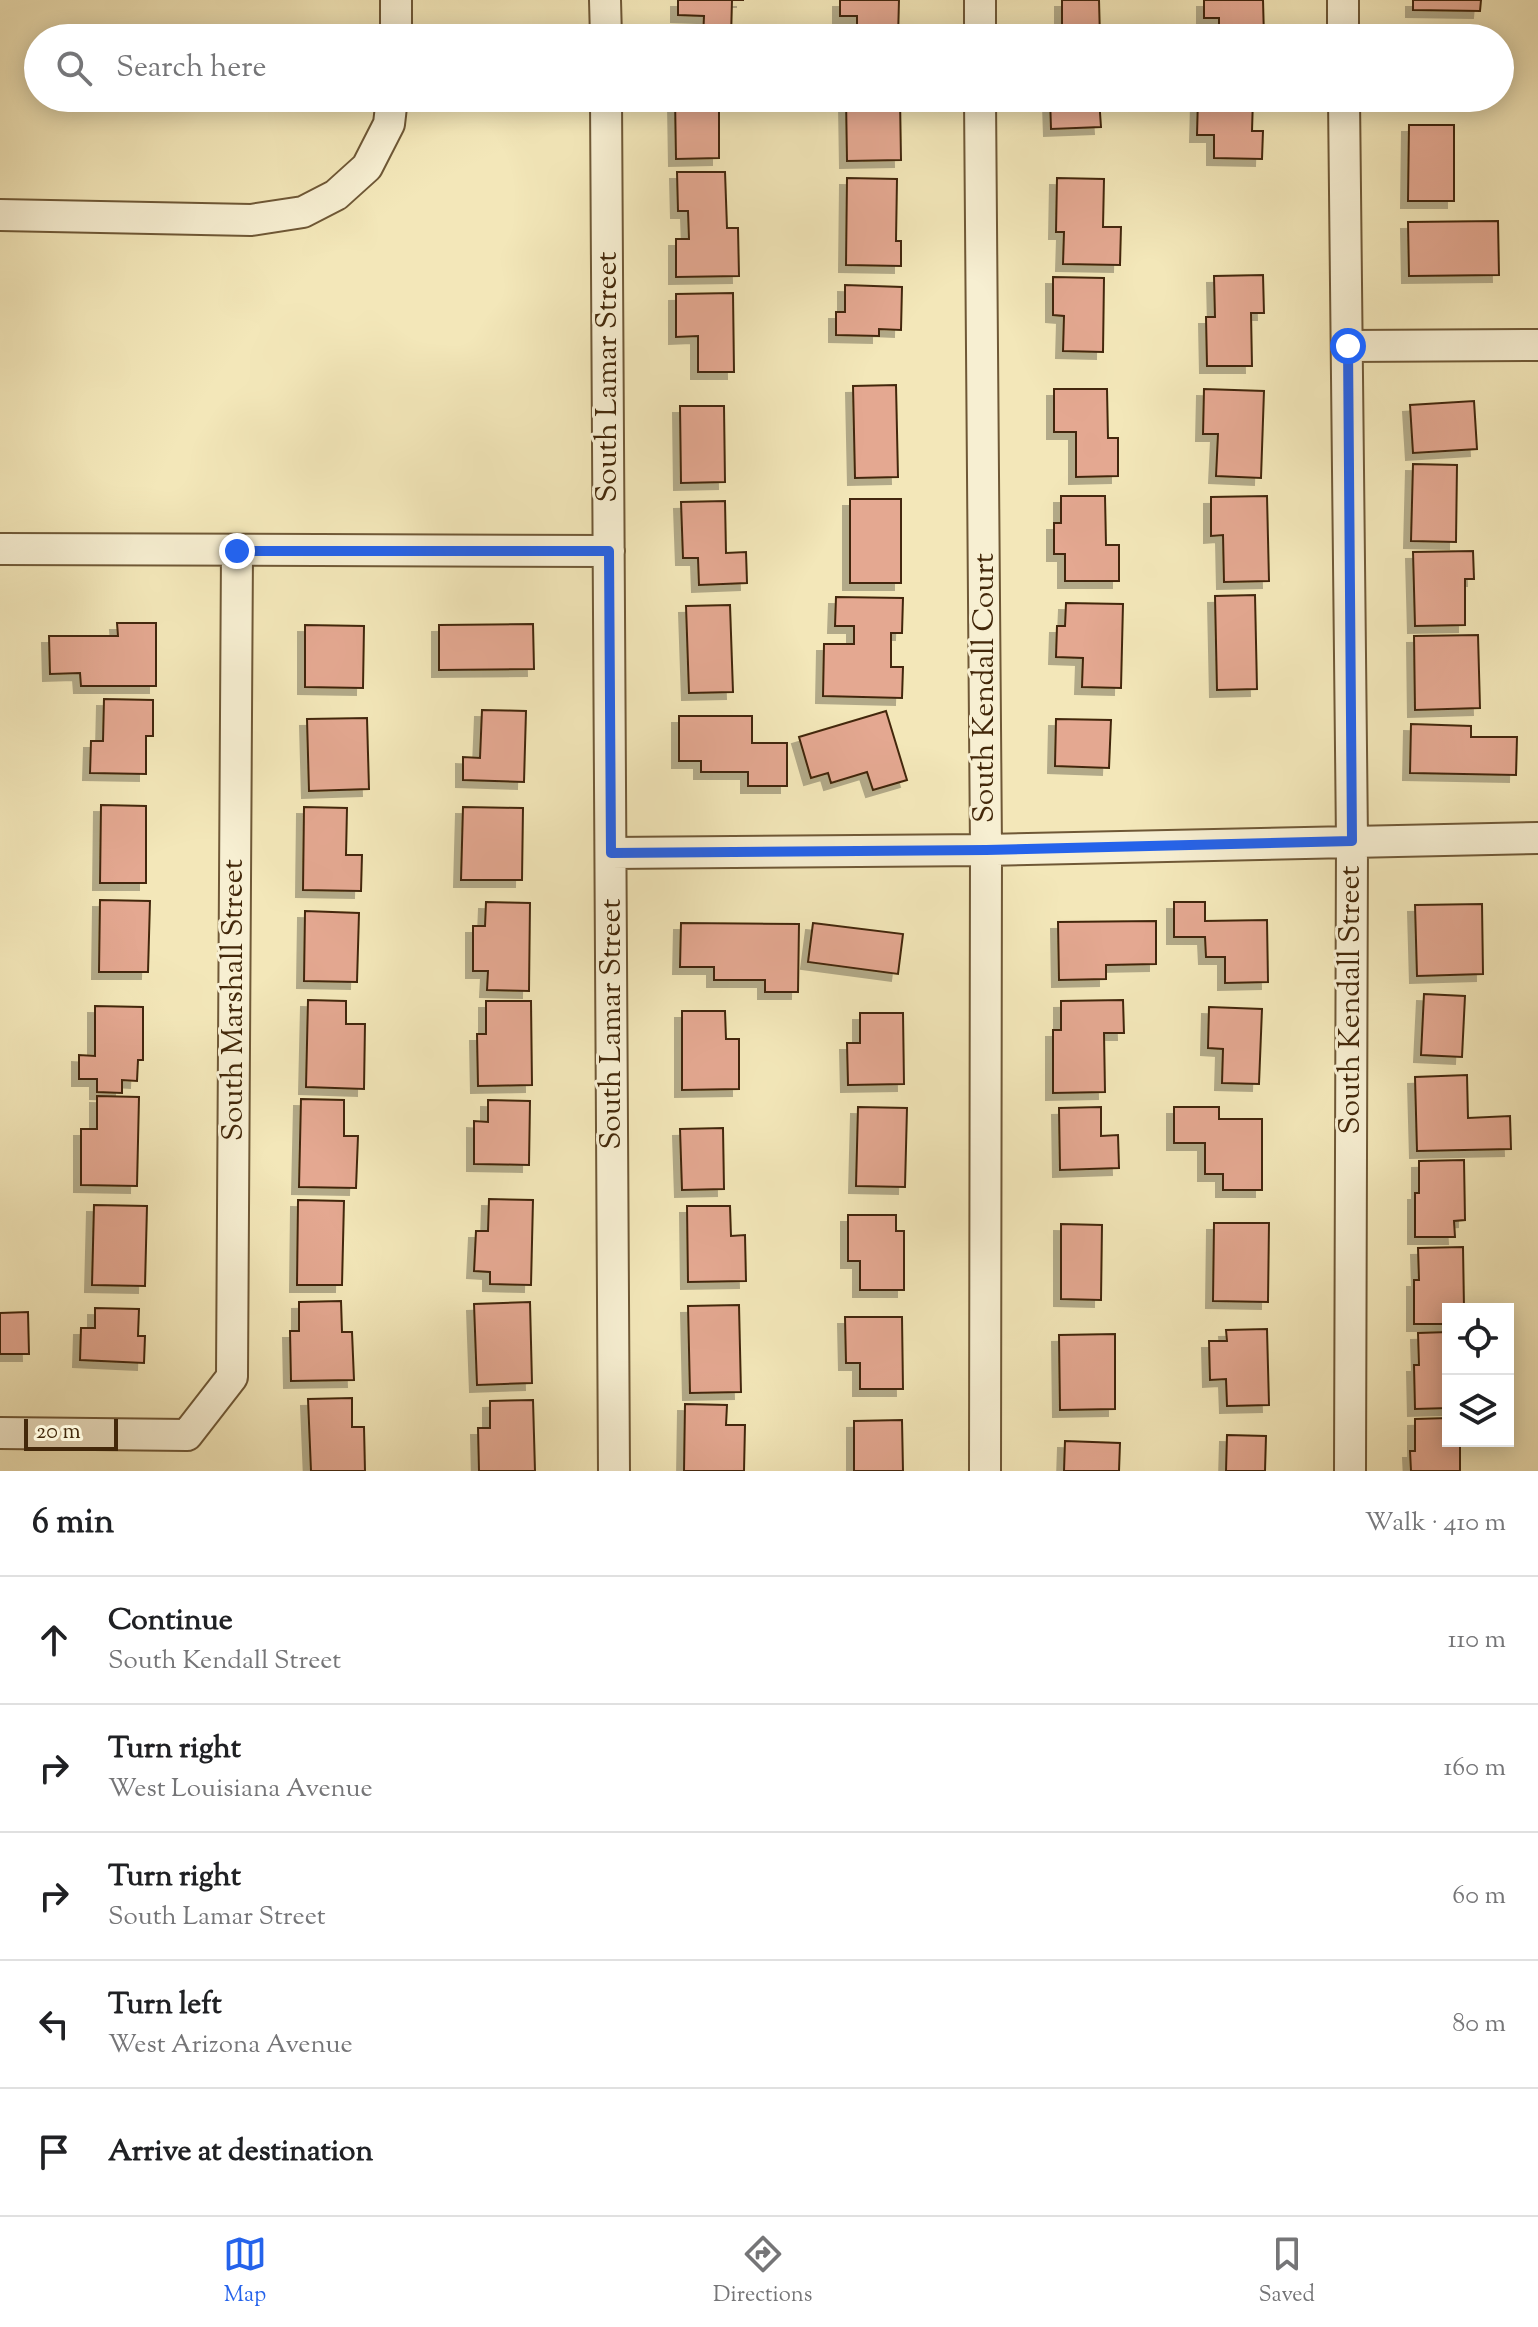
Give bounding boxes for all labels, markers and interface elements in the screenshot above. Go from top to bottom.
search box [24,24,1514,112]
icon: search [52,46,96,90]
text: Search here [116,47,266,90]
street label: South Lamar Street [587,251,630,503]
route start [1330,328,1366,364]
route end [219,533,255,569]
street label: South Kendall Court [964,553,1007,823]
street label: South Marshall Street [213,859,256,1141]
street label: South Kendall Street [1330,865,1373,1135]
street label: South Lamar Street [591,898,634,1150]
map controls [1442,1303,1514,1447]
button: locate [1442,1303,1514,1375]
button: layers [1442,1375,1514,1447]
scale bar [24,1415,118,1451]
text: 20 m [36,1417,81,1449]
text: 6 min [32,1499,114,1548]
text: Walk · 410 m [1365,1505,1506,1542]
text: Continue [108,1600,233,1643]
icon: ahead [32,1618,76,1662]
text: 110 m [1448,1622,1506,1659]
text: South Kendall Street [108,1643,341,1680]
text: Turn right [108,1728,241,1771]
icon: right [32,1746,76,1790]
text: 160 m [1443,1750,1506,1787]
text: West Louisiana Avenue [108,1771,373,1808]
text: Turn right [108,1856,241,1899]
icon: right [32,1874,76,1918]
text: 60 m [1452,1878,1506,1915]
text: South Lamar Street [108,1899,326,1936]
text: Turn left [108,1984,222,2027]
icon: left [32,2002,76,2046]
text: 80 m [1452,2006,1506,2043]
text: West Arizona Avenue [108,2027,353,2064]
icon: arrive [32,2130,76,2174]
text: Arrive at destination [108,2131,373,2174]
tab: Map [223,2232,267,2312]
tab: Directions [713,2232,812,2312]
tab: Saved [1258,2232,1315,2312]

